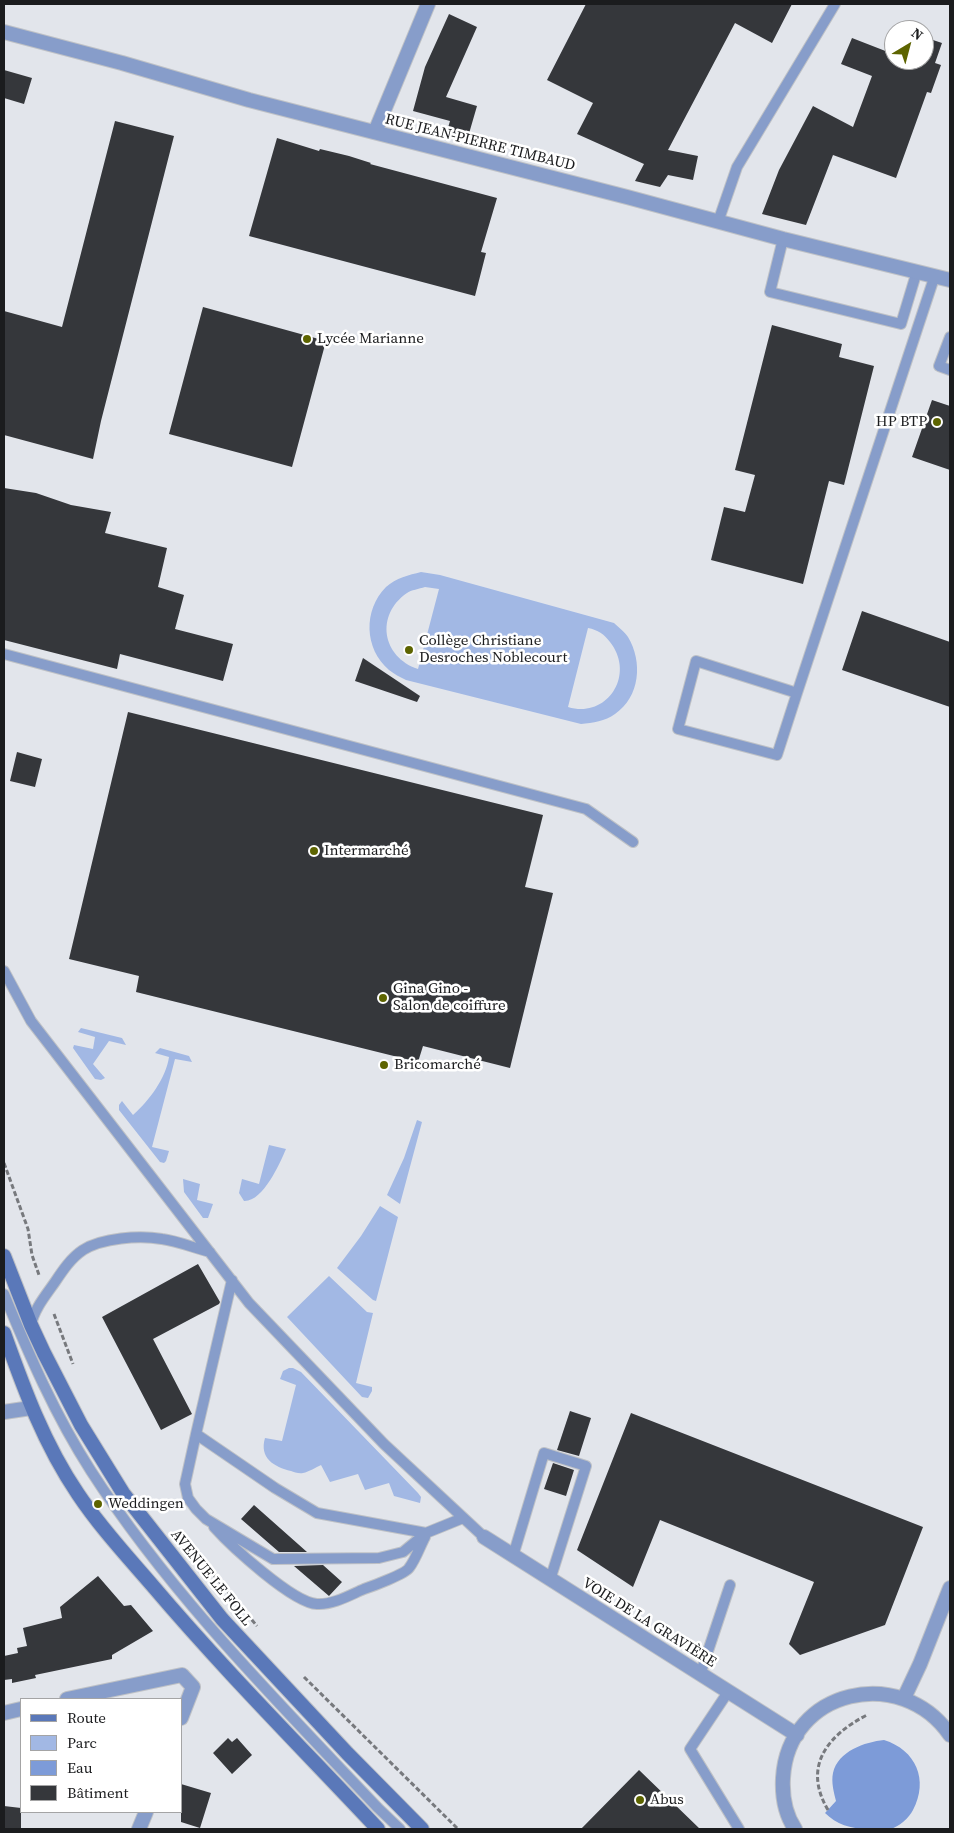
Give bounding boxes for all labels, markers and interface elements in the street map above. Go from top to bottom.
north arrow [884,20,934,70]
text: N [907,23,928,45]
street label: RUE JEAN-PIERRE TIMBAUD [383,111,577,175]
place label: Lycée Marianne [317,330,424,348]
marker: Lycée Marianne [301,333,313,345]
place label: HP BTP [876,413,927,431]
marker: HP BTP [931,416,943,428]
place label: Collège Christiane Desroches Noblecourt [419,632,567,667]
marker: Collège Christiane Desroches Noblecourt [403,644,415,656]
place label: Intermarché [324,842,409,860]
marker: Intermarché [308,845,320,857]
place label: Gina Gino - Salon de coiffure [393,980,506,1015]
marker: Gina Gino - Salon de coiffure [377,992,389,1004]
place label: Bricomarché [394,1056,481,1074]
marker: Bricomarché [378,1059,390,1071]
place label: Weddingen [108,1495,184,1513]
marker: Weddingen [92,1498,104,1510]
street label: AVENUE LE FOLL [167,1526,255,1630]
street label: VOIE DE LA GRAVIÈRE [579,1574,719,1672]
legend [20,1698,182,1813]
text: Route [67,1707,106,1728]
text: Parc [67,1732,97,1753]
text: Eau [67,1757,92,1778]
text: Bâtiment [67,1782,128,1803]
place label: Abus [650,1791,684,1809]
marker: Abus [634,1794,646,1806]

